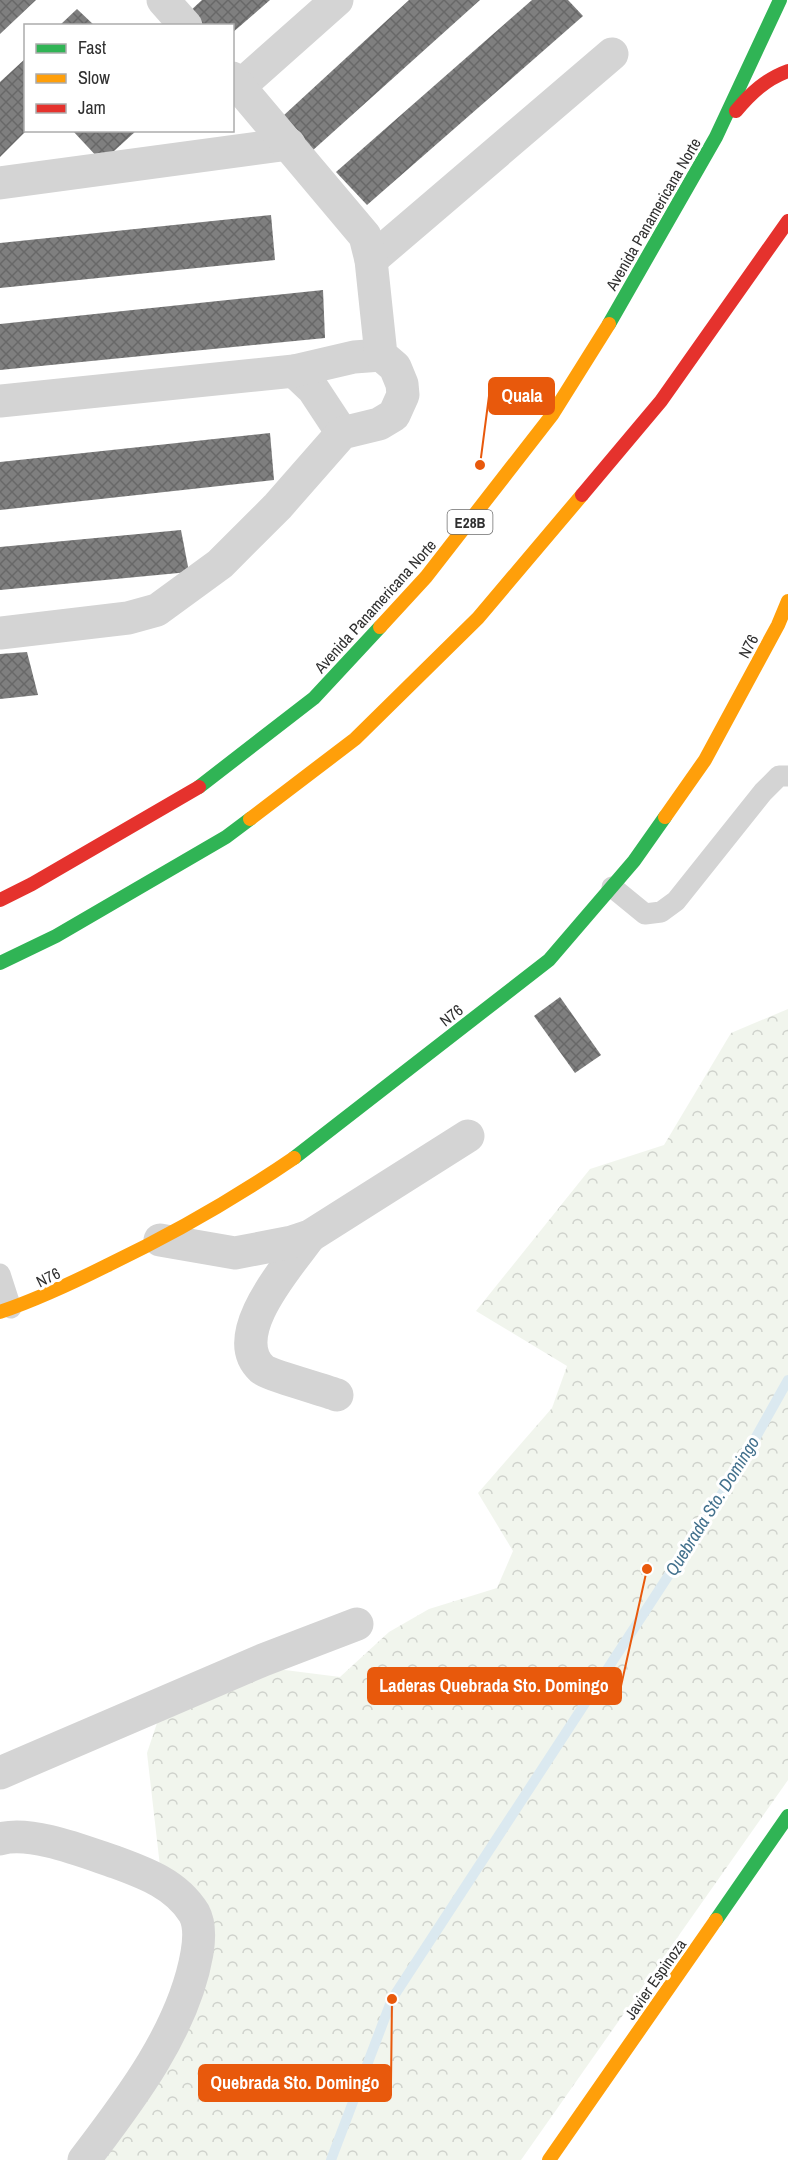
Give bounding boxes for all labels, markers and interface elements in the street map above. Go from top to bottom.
legend [24,24,234,132]
text: Fast [78,35,106,60]
text: Slow [78,65,110,90]
text: Jam [78,95,106,120]
street label: Avenida Panamericana Norte [600,134,706,295]
callout: Quala [489,378,554,414]
text: Quala [501,383,543,408]
road number: E28B [448,510,492,534]
street label: Avenida Panamericana Norte [308,534,441,678]
street label: N76 [733,630,763,662]
street label: N76 [435,999,467,1031]
street label: N76 [32,1262,64,1292]
water label: Quebrada Sto. Domingo [659,1432,765,1580]
callout: Laderas Quebrada Sto. Domingo [368,1668,621,1704]
text: Laderas Quebrada Sto. Domingo [379,1673,609,1698]
street label: Javier Espinoza [619,1934,691,2024]
callout: Quebrada Sto. Domingo [199,2065,391,2101]
text: Quebrada Sto. Domingo [211,2070,379,2095]

